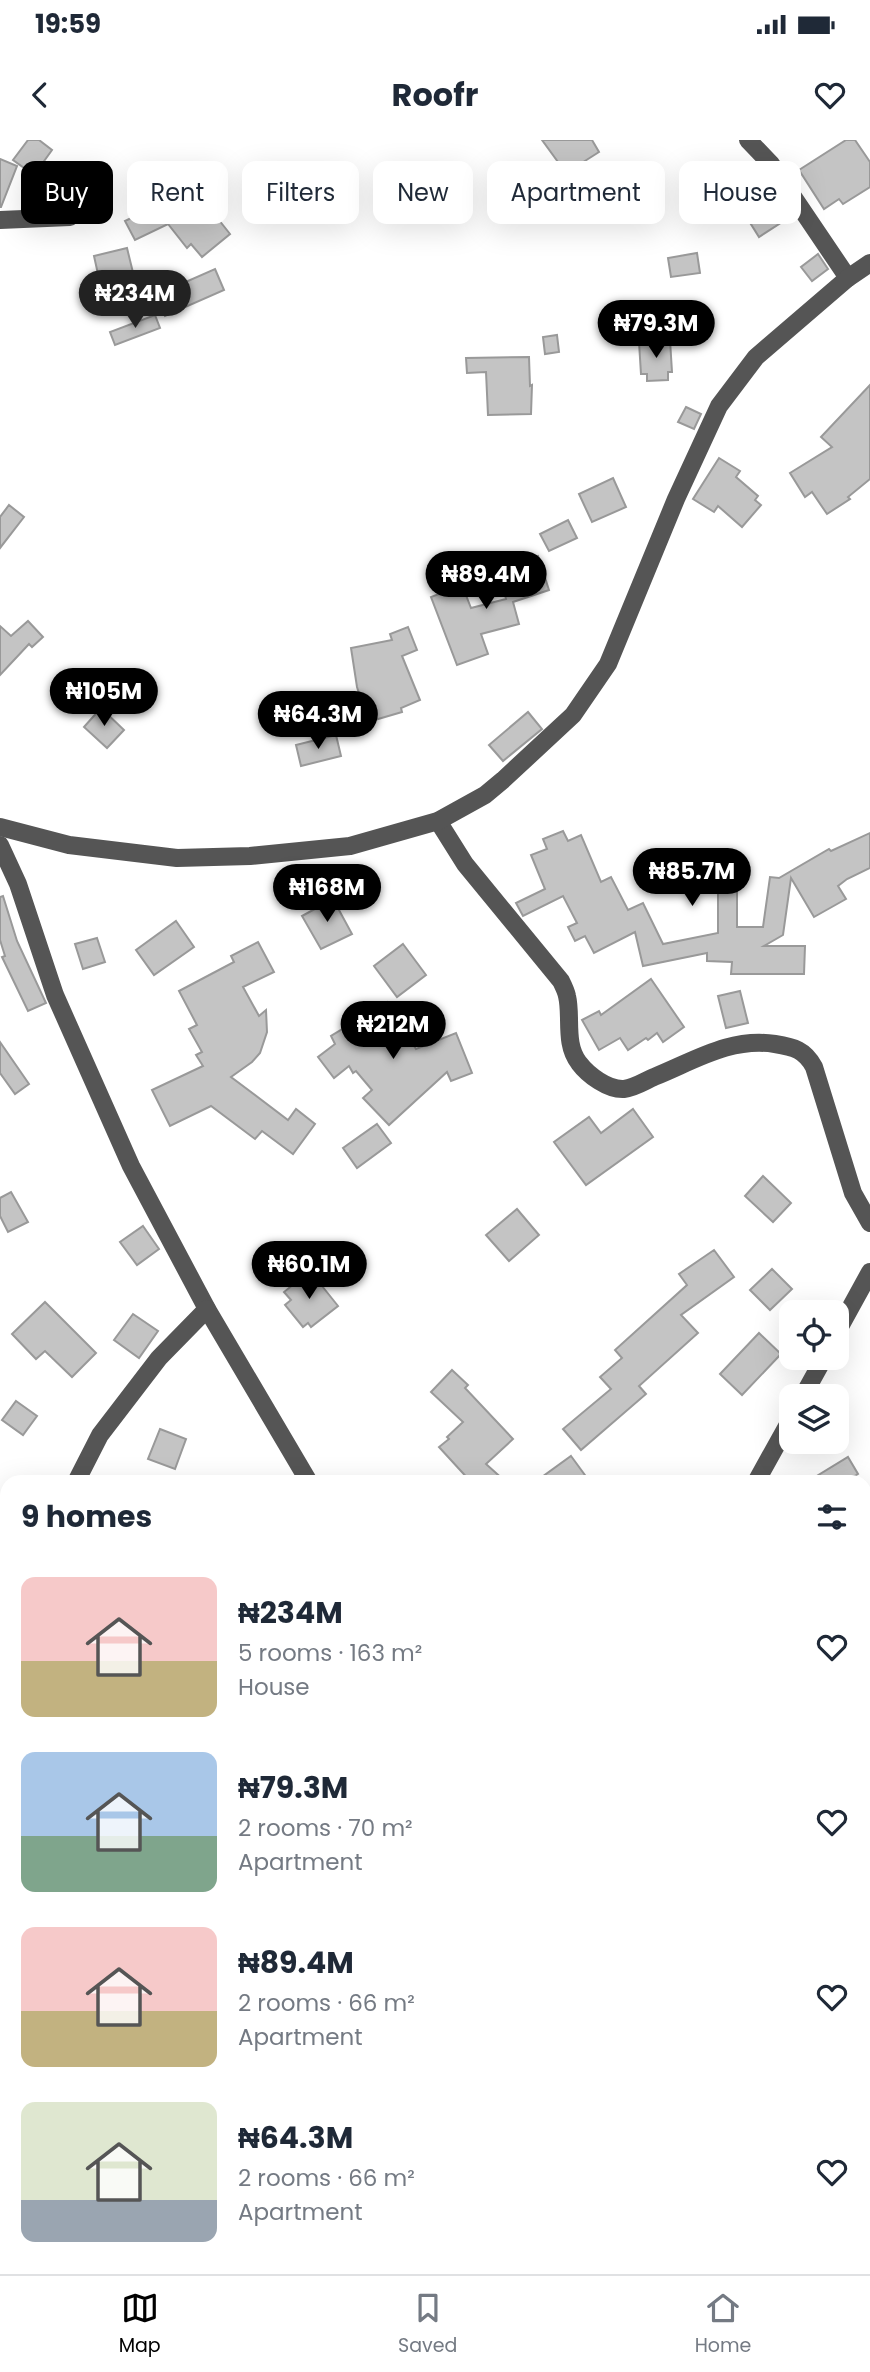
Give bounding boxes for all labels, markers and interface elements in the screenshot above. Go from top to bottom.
text: 19:59 [35,6,101,42]
text: Roofr [392,72,478,117]
icon: back [21,76,59,114]
icon: heart [811,76,849,114]
chip: Buy [21,161,113,224]
chip: Rent [127,161,228,224]
chip: Filters [242,161,359,224]
chip: New [373,161,473,224]
chip: Apartment [487,161,665,224]
chip: House [679,161,801,224]
pin: ₦234M [86,270,184,330]
text: ₦234M [95,277,175,309]
pin: ₦79.3M [599,300,713,360]
text: ₦79.3M [614,307,698,339]
pin: ₦89.4M [429,552,543,611]
text: ₦89.4M [442,558,530,590]
pin: ₦105M [55,668,153,728]
text: ₦105M [66,675,142,707]
pin: ₦64.3M [261,692,375,751]
text: ₦64.3M [274,698,362,730]
pin: ₦85.7M [635,848,749,908]
text: ₦85.7M [649,855,735,887]
pin: ₦168M [278,864,376,924]
text: ₦168M [289,871,365,903]
pin: ₦212M [344,1002,442,1061]
text: ₦212M [357,1008,429,1040]
pin: ₦60.1M [252,1242,366,1301]
text: ₦60.1M [268,1248,350,1280]
map controls [779,1300,849,1454]
button: locate [779,1300,849,1370]
button: layers [779,1384,849,1454]
text: 9 homes [21,1495,152,1538]
icon: filters [813,1498,851,1536]
text: ₦234M [238,1591,343,1634]
icon: home [77,1605,161,1689]
icon: heart [813,1628,851,1666]
text: 5 rooms · 163 m² [238,1637,422,1669]
text: House [238,1671,310,1703]
text: ₦79.3M [238,1766,348,1809]
icon: home [77,1780,161,1864]
icon: heart [813,1803,851,1841]
text: 2 rooms · 70 m² [238,1812,413,1844]
text: Apartment [238,1846,363,1878]
text: ₦89.4M [238,1941,354,1984]
icon: home [77,1955,161,2039]
icon: heart [813,1978,851,2016]
text: 2 rooms · 66 m² [238,1987,415,2019]
text: Apartment [238,2021,363,2053]
text: ₦64.3M [238,2116,353,2159]
icon: home [77,2130,161,2214]
icon: heart [813,2153,851,2191]
text: 2 rooms · 66 m² [238,2162,415,2194]
text: Apartment [238,2196,363,2228]
tab: Map [119,2289,161,2360]
tab: Saved [398,2289,457,2360]
tab: Home [695,2289,751,2360]

